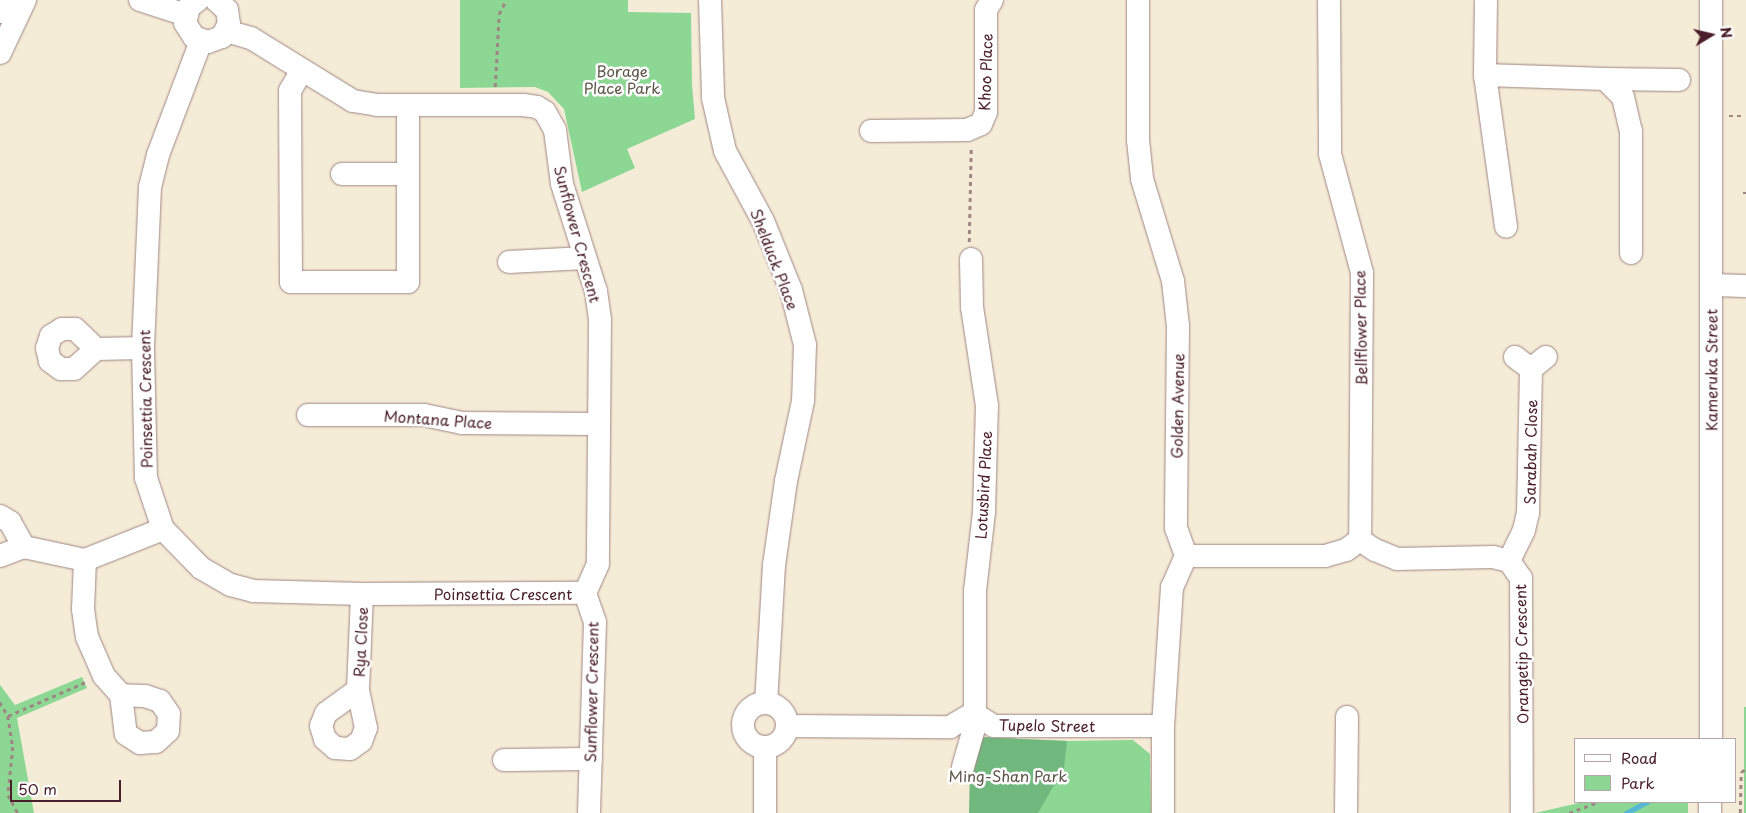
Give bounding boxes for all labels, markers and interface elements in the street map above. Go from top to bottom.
north arrow [1686,10,1736,60]
text: N [1715,25,1738,40]
street label: Khoo Place [975,32,995,112]
park label: Borage Place Park [584,61,660,96]
street label: Sunflower Crescent [551,164,605,304]
street label: Shelduck Place [747,206,803,312]
street label: Bellflower Place [1350,270,1370,386]
street label: Kameruka Street [1702,308,1720,432]
street label: Poinsettia Crescent [135,329,155,469]
street label: Golden Avenue [1167,353,1187,459]
street label: Sarabah Close [1520,400,1540,504]
street label: Montana Place [383,406,493,432]
street label: Lotusbird Place [971,430,995,540]
street label: Orangetip Crescent [1511,583,1531,725]
street label: Poinsettia Crescent [433,585,573,603]
street label: Rya Close [349,606,371,678]
street label: Sunflower Crescent [581,622,601,762]
street label: Tupelo Street [999,715,1095,735]
legend [1574,738,1736,803]
text: Road [1621,746,1657,769]
park label: Ming-Shan Park [949,767,1067,785]
scale bar [12,770,124,802]
text: Park [1621,771,1655,794]
text: 50 m [18,777,57,800]

